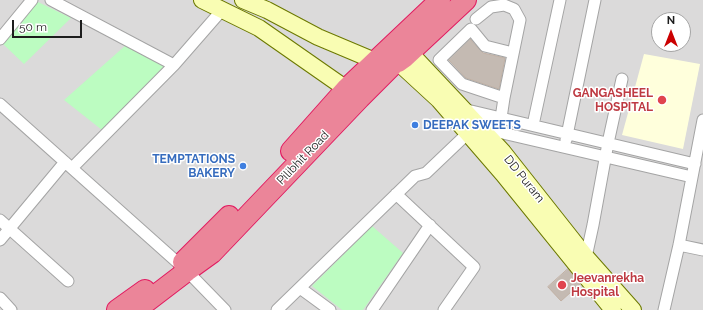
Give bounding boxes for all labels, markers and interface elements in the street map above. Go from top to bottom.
scale bar [14,12,84,38]
north arrow [651,12,691,52]
text: N [667,14,675,27]
text: 50 m [19,20,47,34]
place label: GANGASHEEL HOSPITAL [573,86,653,114]
marker: GANGASHEEL HOSPITAL [656,94,668,106]
place label: DEEPAK SWEETS [423,118,521,132]
marker: DEEPAK SWEETS [410,120,420,130]
street label: Pilibhit Road [274,128,332,188]
place label: TEMPTATIONS BAKERY [152,152,235,180]
street label: DD Puram [501,152,547,206]
marker: TEMPTATIONS BAKERY [238,161,248,171]
place label: Jeevanrekha Hospital [571,271,644,299]
marker: Jeevanrekha Hospital [556,279,568,291]

